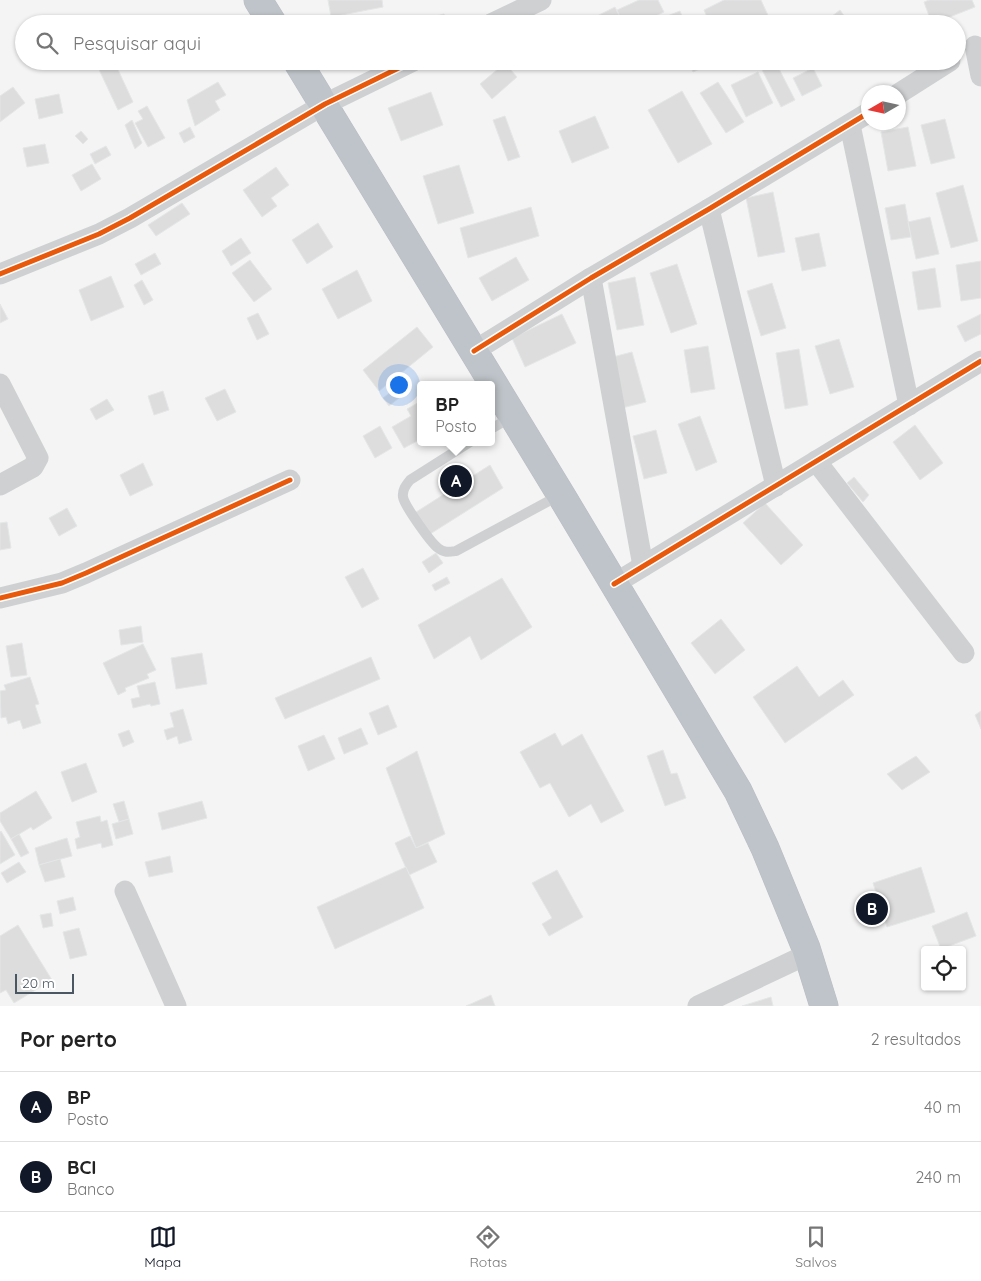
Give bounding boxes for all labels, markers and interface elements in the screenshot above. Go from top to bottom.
search box [15,15,966,70]
icon: search [33,29,61,57]
text: Pesquisar aqui [73,31,201,55]
north arrow [861,85,906,130]
your location [386,372,412,398]
popup [417,381,495,446]
text: BP [435,392,459,416]
text: Posto [435,416,477,436]
pin: A [440,462,472,500]
pin: B [856,890,888,928]
map controls [921,946,966,991]
button: locate [921,946,966,991]
scale bar [15,971,74,994]
text: 20 m [22,974,55,992]
text: Por perto [20,1026,117,1052]
text: 2 resultados [871,1029,961,1049]
text: BP [67,1085,91,1109]
text: A [31,1097,41,1117]
text: 40 m [924,1097,961,1117]
text: Posto [67,1109,109,1129]
text: BCI [67,1155,97,1179]
text: B [31,1167,41,1187]
text: 240 m [915,1167,961,1187]
text: Banco [67,1179,114,1199]
tab: Mapa [144,1223,181,1271]
tab: Rotas [469,1223,507,1271]
tab: Salvos [795,1223,837,1271]

